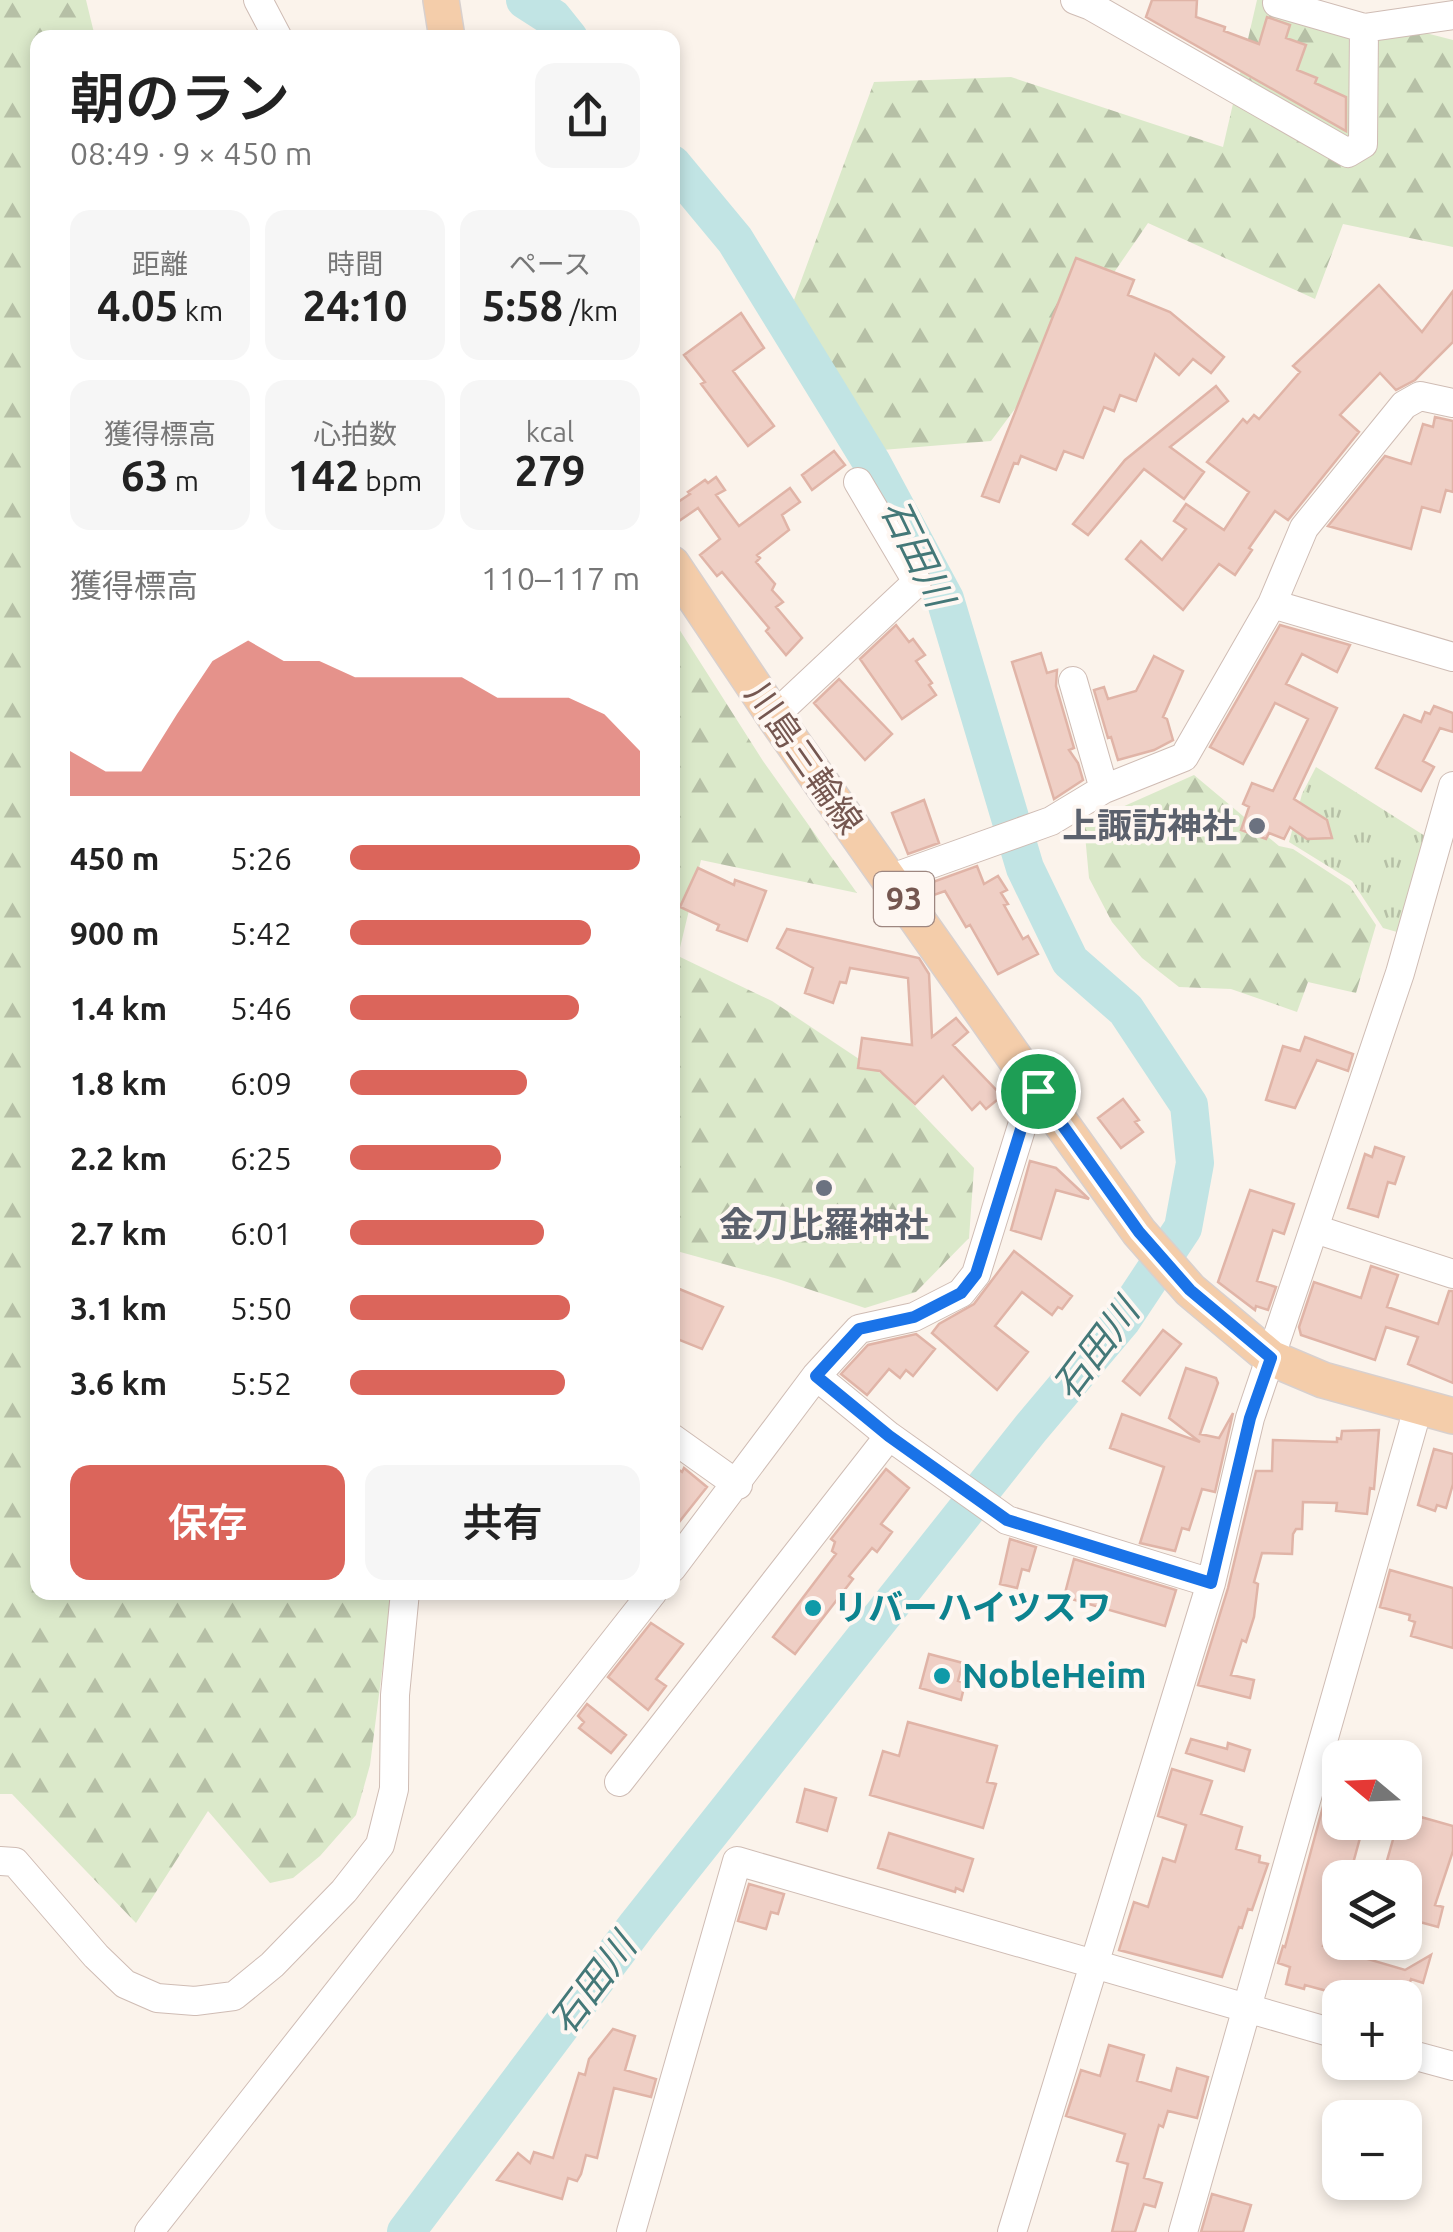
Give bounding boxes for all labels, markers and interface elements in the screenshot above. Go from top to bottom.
button: share [535,63,640,168]
text: 朝のラン [70,67,290,128]
text: 08:49 · 9 × 450 m [70,135,312,171]
text: 距離 [132,248,188,279]
text: 時間 [327,248,383,279]
text: ペース [509,248,591,279]
text: 4.05 [97,282,178,329]
text: 24:10 [302,282,408,329]
text: 5:58 [482,282,563,329]
text: km [178,295,223,326]
text: /km [563,295,618,326]
text: kcal [526,416,574,447]
text: 獲得標高 [104,418,216,449]
text: 心拍数 [313,418,397,449]
text: 279 [514,447,586,494]
text: 63 [121,452,168,499]
text: 142 [288,452,359,499]
text: m [168,465,199,496]
text: bpm [359,465,422,496]
water label: 石田川 [874,492,964,617]
text: 110–117 m [481,560,640,596]
text: 獲得標高 [70,567,198,603]
street label: 川島三輪線 [738,674,871,841]
place label: 上諏訪神社 [1062,805,1237,845]
marker: 上諏訪神社 [1246,815,1268,837]
text: 450 m [70,840,159,876]
text: 5:26 [230,840,292,876]
road number: 93 [874,872,934,926]
text: 900 m [70,915,159,951]
text: 5:42 [230,915,292,951]
text: 1.4 km [70,990,167,1026]
text: 5:46 [230,990,292,1026]
pin [996,1049,1081,1134]
icon: arrive [1011,1064,1066,1119]
text: 1.8 km [70,1065,167,1101]
text: 6:09 [230,1065,292,1101]
text: 2.2 km [70,1140,167,1176]
text: 6:25 [230,1140,292,1176]
marker: 金刀比羅神社 [813,1177,835,1199]
place label: 金刀比羅神社 [719,1204,929,1244]
text: 2.7 km [70,1215,167,1251]
text: 6:01 [230,1215,292,1251]
water label: 石田川 [1044,1287,1149,1407]
text: 3.1 km [70,1290,167,1326]
text: 5:50 [230,1290,292,1326]
text: 3.6 km [70,1365,167,1401]
text: 5:52 [230,1365,292,1401]
button: 保存 [70,1465,345,1580]
button: 共有 [365,1465,640,1580]
place label: リバーハイツスワ [833,1587,1112,1627]
marker: リバーハイツスワ [802,1597,824,1619]
place label: NobleHeim [962,1655,1146,1695]
marker: NobleHeim [931,1665,953,1687]
north arrow [1322,1740,1422,1840]
map controls [1322,1740,1422,2200]
button: layers [1322,1860,1422,1960]
water label: 石田川 [541,1922,646,2042]
button: + [1322,1980,1422,2080]
button: − [1322,2100,1422,2200]

